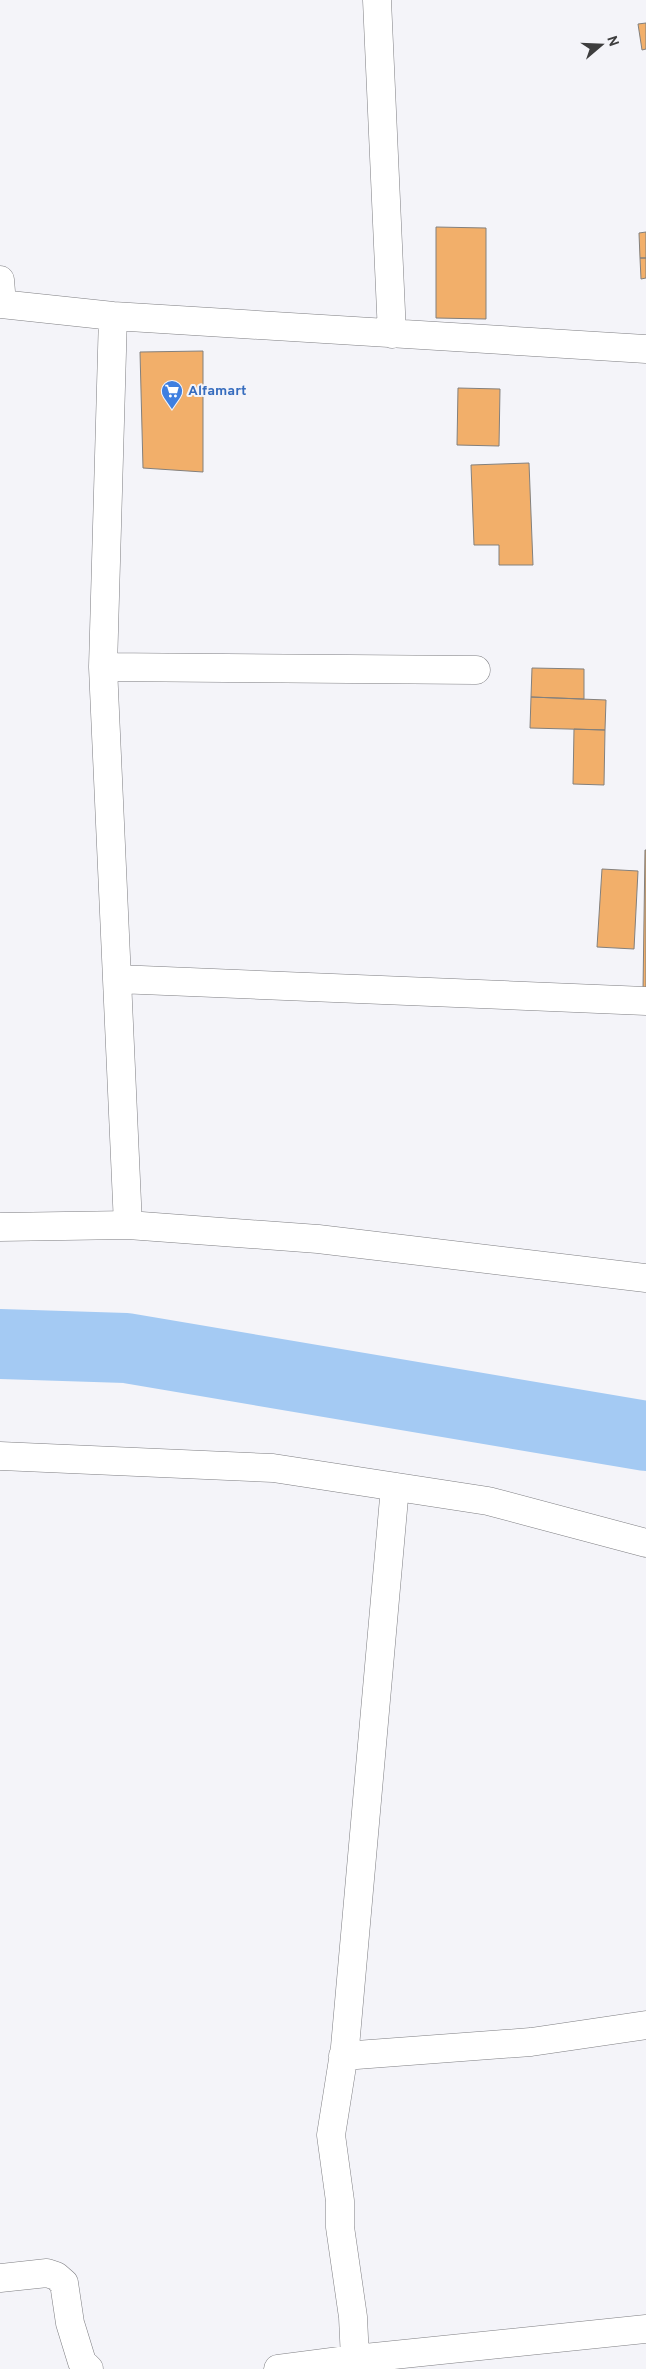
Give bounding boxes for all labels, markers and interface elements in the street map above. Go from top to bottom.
north arrow [576,20,626,70]
text: N [602,34,622,49]
supermarket icon: Alfamart [160,379,184,410]
place label: Alfamart [188,383,247,400]

